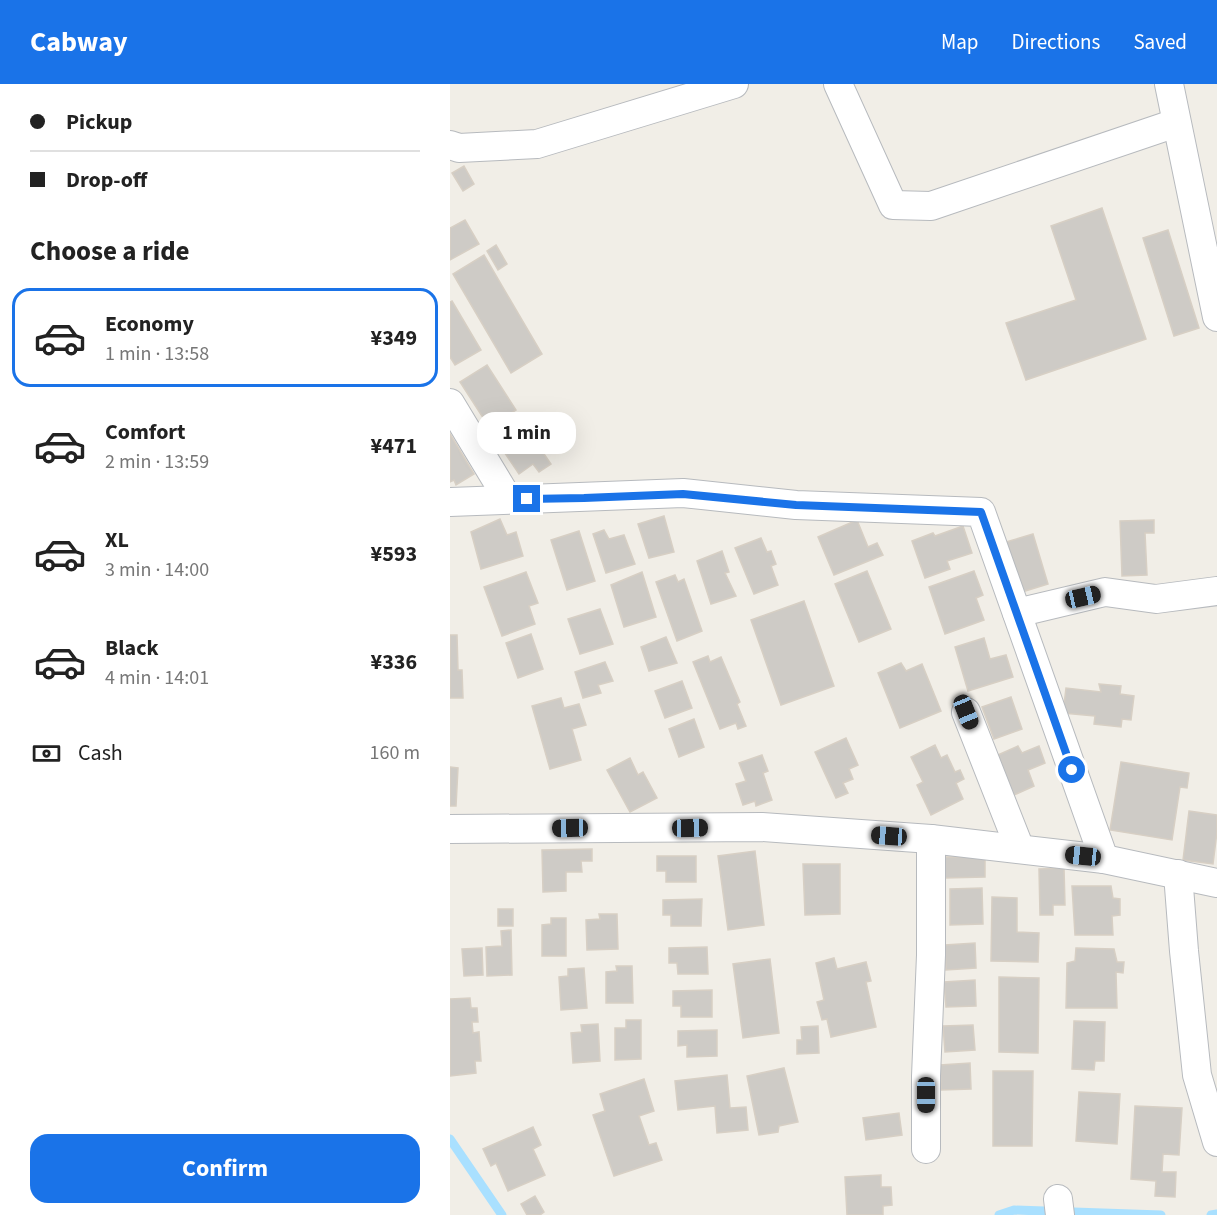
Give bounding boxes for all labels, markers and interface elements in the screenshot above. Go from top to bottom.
text: Cabway [30,22,128,62]
text: Map [941,27,979,57]
text: Directions [1012,27,1100,57]
text: Saved [1133,27,1187,57]
text: Pickup [66,106,132,138]
text: Drop-off [66,164,147,196]
text: Choose a ride [30,232,190,271]
text: Economy [105,308,194,340]
icon: car [33,311,87,365]
text: ¥349 [371,322,417,354]
text: 1 min · 13:58 [105,340,209,368]
callout: 1 min [478,412,577,454]
text: Comfort [105,416,186,448]
icon: car [33,419,87,473]
text: 1 min [502,419,551,447]
text: ¥471 [371,430,417,462]
text: 2 min · 13:59 [105,448,209,476]
route end [513,485,540,512]
text: XL [105,524,129,556]
icon: car [33,527,87,581]
text: ¥593 [371,538,417,570]
text: 3 min · 14:00 [105,556,209,584]
car [1063,584,1103,610]
text: Black [105,632,159,664]
icon: car [33,635,87,689]
text: ¥336 [371,646,417,678]
text: 4 min · 14:01 [105,664,209,692]
car [951,692,981,732]
icon: cash [30,737,63,770]
text: Cash [78,737,123,769]
text: 160 m [370,739,420,767]
route start [1058,756,1085,783]
car [552,819,588,837]
car [672,819,708,837]
car [870,826,908,846]
car [1064,845,1102,867]
car [917,1077,935,1113]
button: Confirm [30,1134,420,1203]

